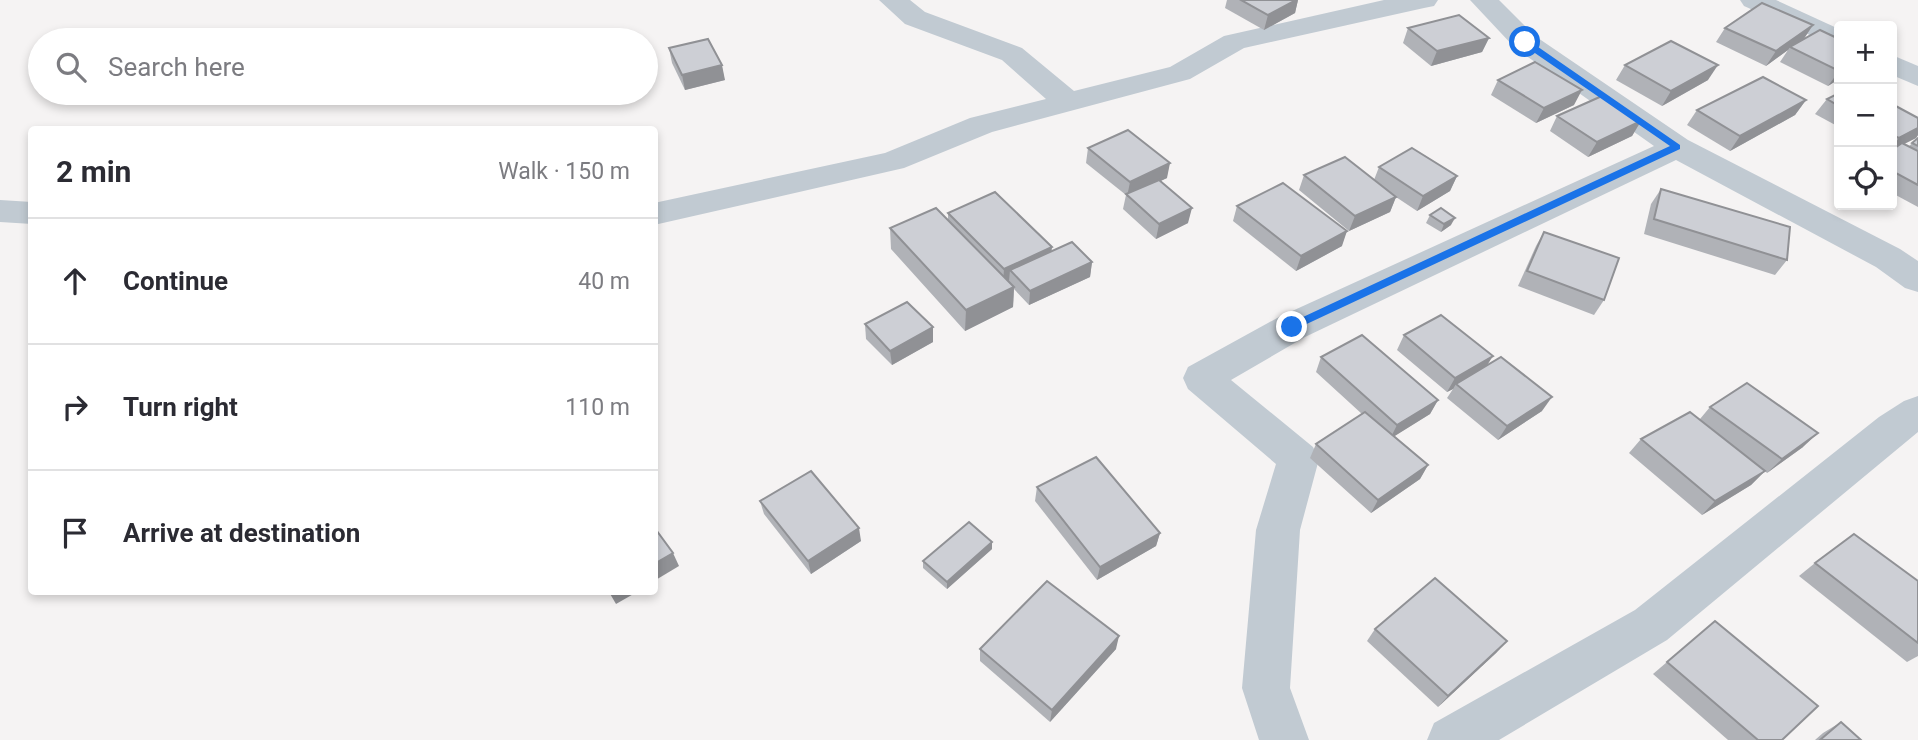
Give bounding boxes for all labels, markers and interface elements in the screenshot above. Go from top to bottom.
map controls [1834,21,1897,210]
button: + [1834,21,1897,84]
route start [1509,26,1540,57]
search box [28,28,658,105]
icon: search [52,48,90,86]
text: Search here [108,52,245,82]
button: − [1834,84,1897,147]
button: locate [1834,147,1897,210]
text: 2 min [56,154,131,189]
text: Walk · 150 m [498,158,630,185]
icon: ahead [56,262,94,300]
text: Continue [123,266,228,296]
text: 40 m [578,268,630,295]
route end [1276,311,1307,342]
icon: right [56,388,94,426]
text: Turn right [123,392,238,422]
text: 110 m [565,394,630,421]
icon: arrive [56,514,94,552]
text: Arrive at destination [123,518,360,548]

